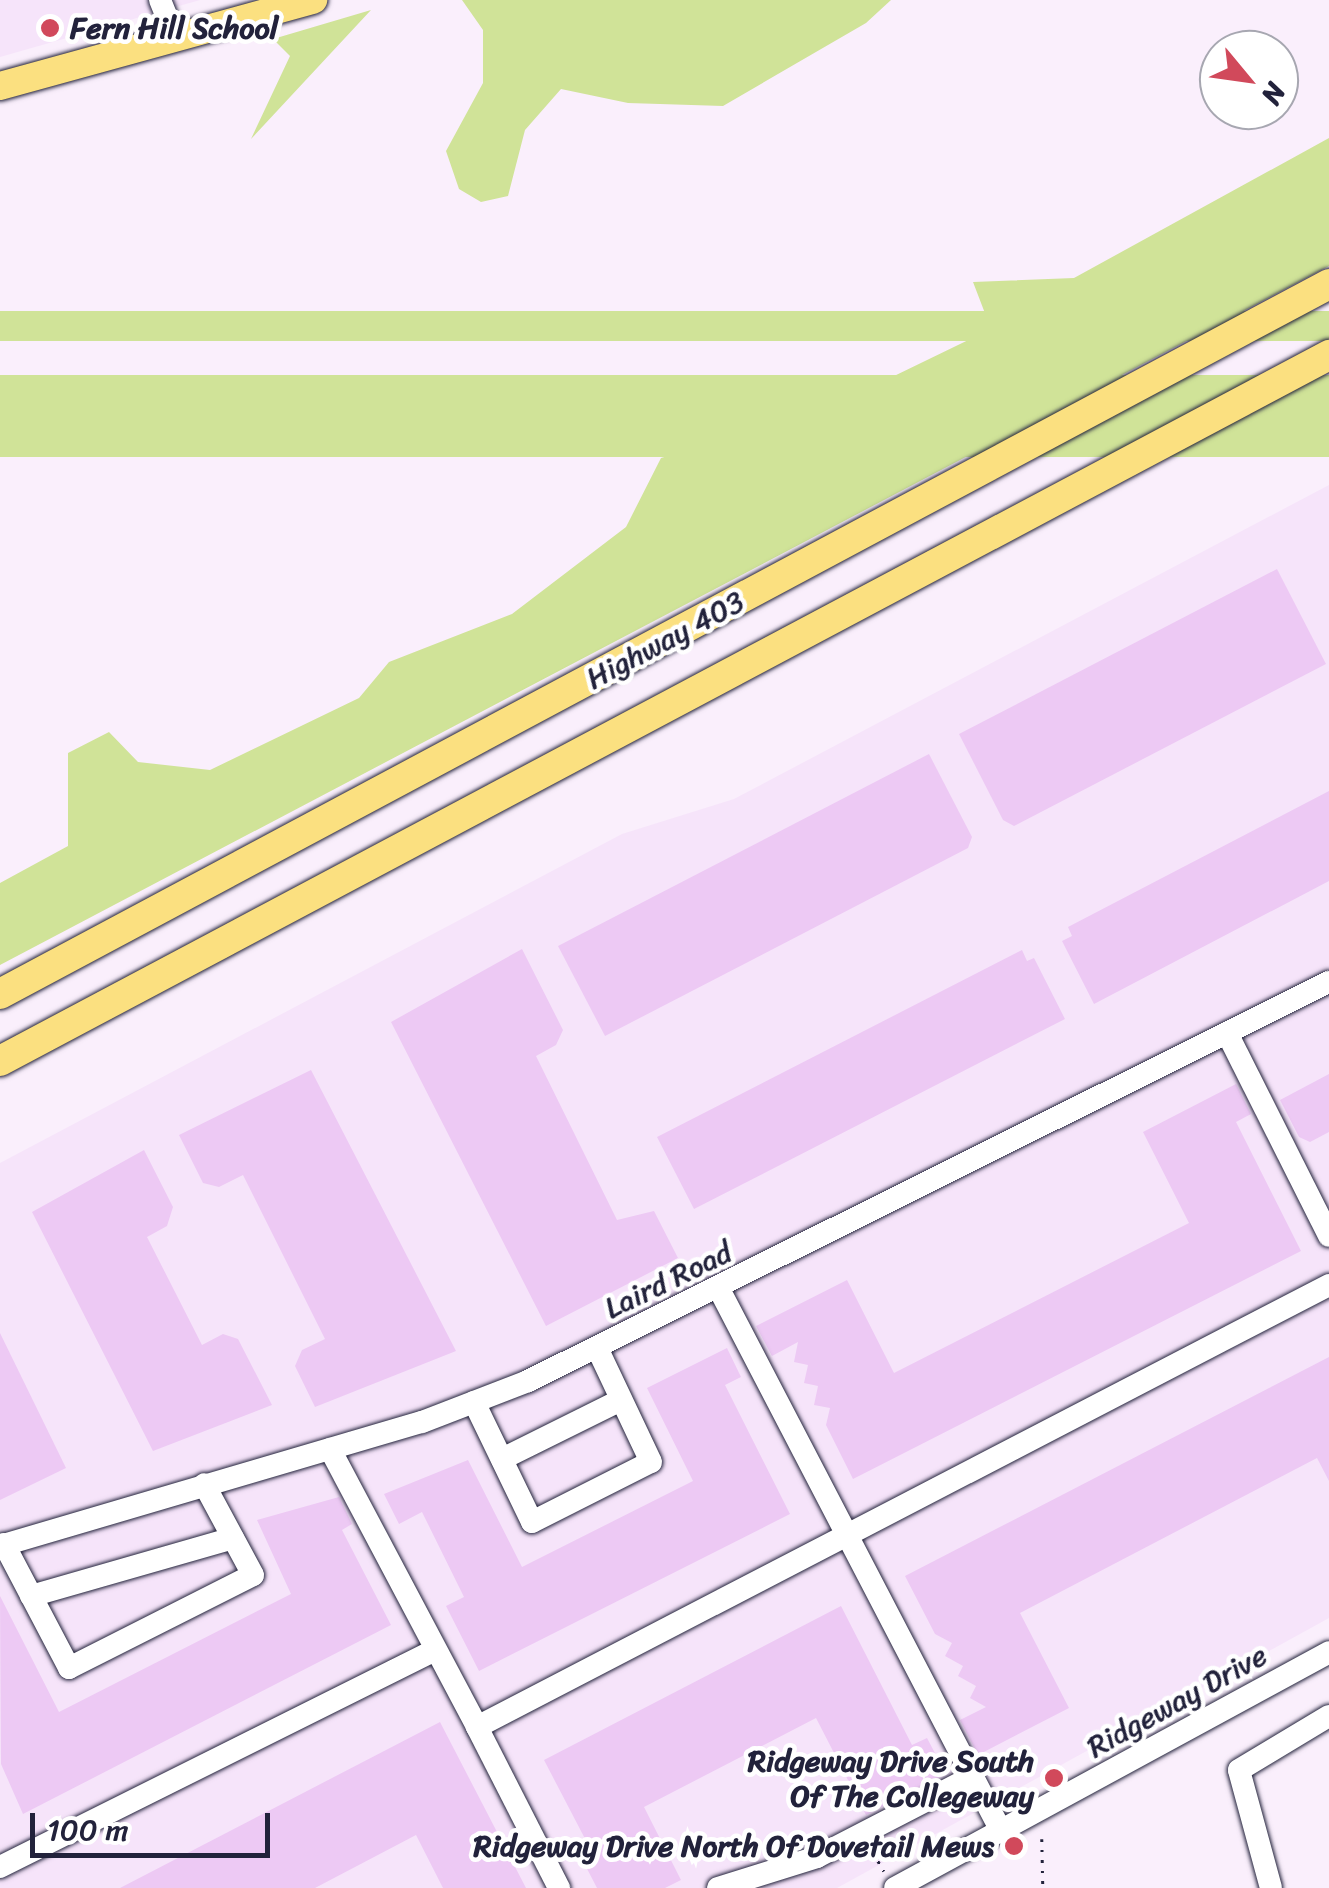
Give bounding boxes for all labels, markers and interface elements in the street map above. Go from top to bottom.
place label: Fern Hill School [70,10,281,46]
marker: Fern Hill School [39,17,61,39]
north arrow [1199,30,1299,130]
text: N [1248,73,1300,114]
street label: Highway 403 [580,583,750,697]
street label: Laird Road [598,1234,738,1326]
street label: Ridgeway Drive [1081,1637,1273,1765]
place label: Ridgeway Drive South Of The Collegeway [747,1743,1034,1814]
marker: Ridgeway Drive South Of The Collegeway [1043,1767,1065,1789]
scale bar [35,1793,275,1855]
text: 100 m [47,1803,129,1857]
place label: Ridgeway Drive North Of Dovetail Mews [471,1828,994,1864]
marker: Ridgeway Drive North Of Dovetail Mews [1003,1835,1025,1857]

